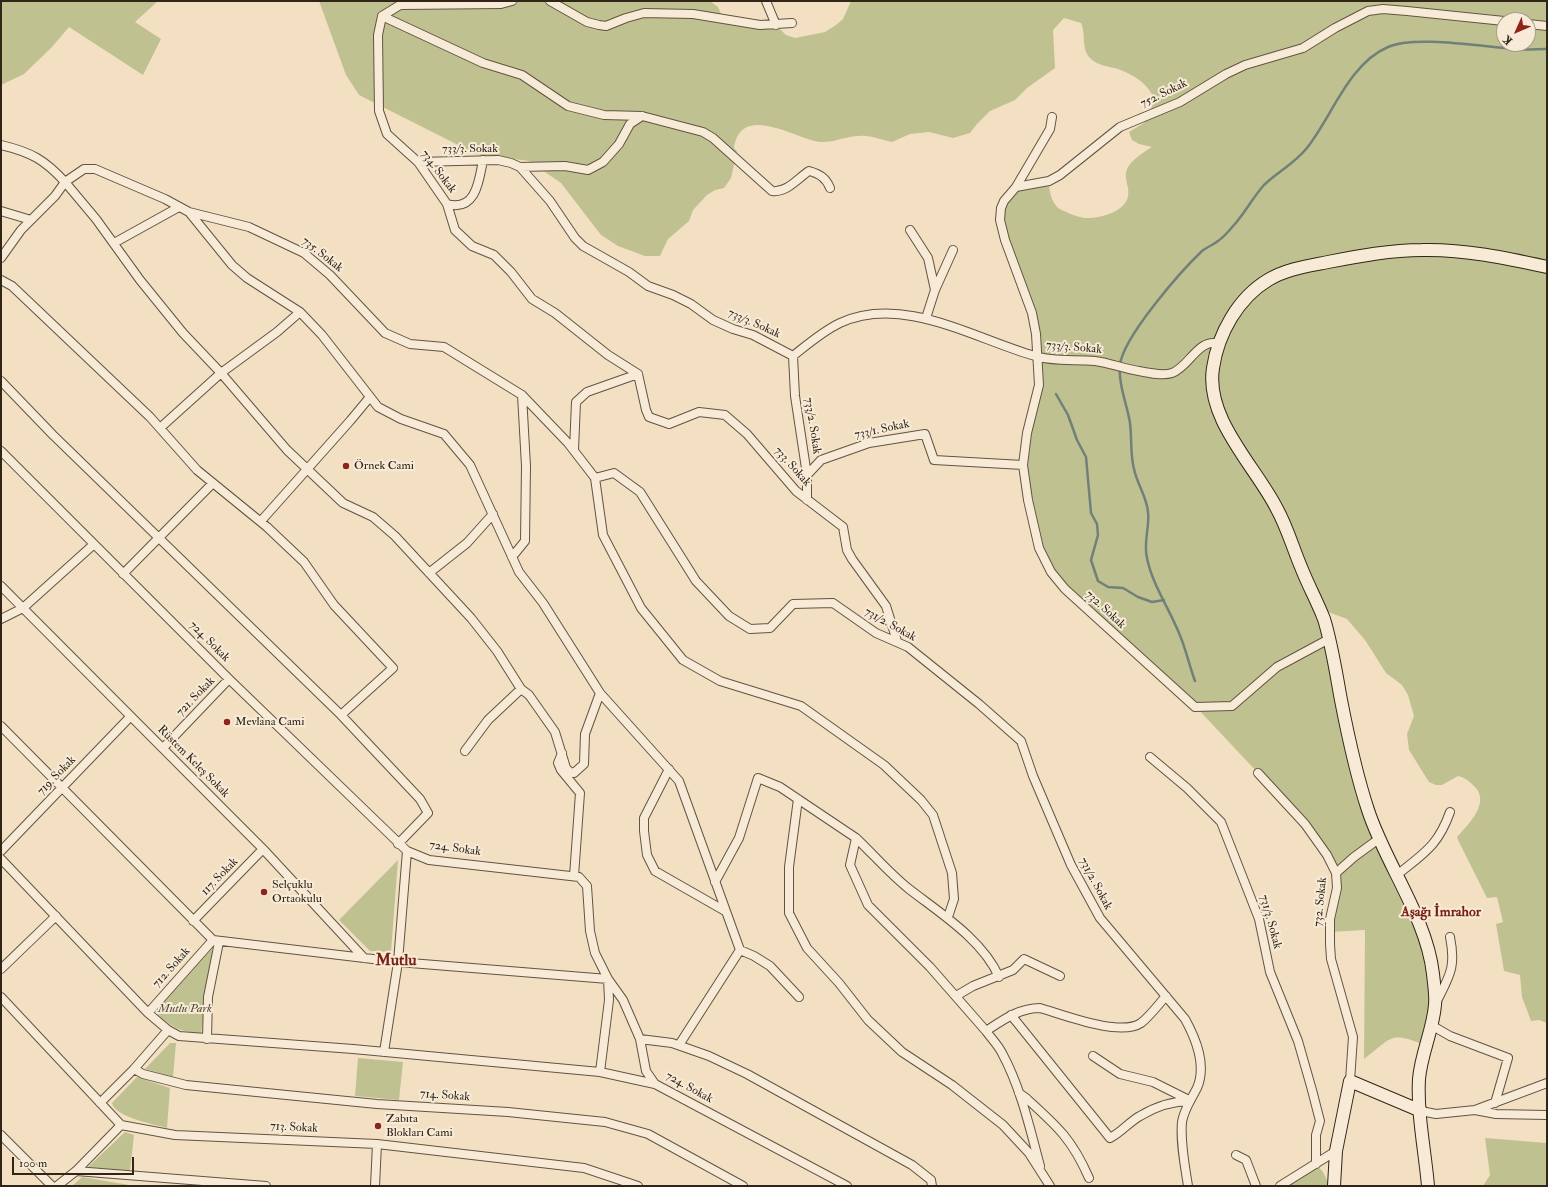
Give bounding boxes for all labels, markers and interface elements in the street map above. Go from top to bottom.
north arrow [1496,12,1536,52]
text: K [1501,33,1515,47]
street label: 752. Sokak [1138,76,1190,112]
street label: 733/3. Sokak [442,142,498,156]
street label: 734. Sokak [417,148,459,196]
street label: 735. Sokak [298,234,346,276]
street label: 733/3. Sokak [725,306,783,342]
street label: 733/3. Sokak [1045,338,1103,358]
street label: 733/2. Sokak [800,396,824,456]
street label: 733/1. Sokak [853,417,911,443]
street label: 733. Sokak [770,444,814,490]
place label: Örnek Cami [354,459,414,473]
marker: Örnek Cami [341,461,351,471]
street label: 732. Sokak [1082,588,1128,632]
street label: 731/2. Sokak [862,605,918,645]
street label: 724. Sokak [186,619,232,665]
street label: 721. Sokak [174,674,218,720]
place label: Mevlana Cami [235,715,304,729]
marker: Mevlana Cami [222,717,232,727]
street label: Rüstem Keleş Sokak [154,723,232,801]
street label: 719. Sokak [35,753,79,799]
street label: 724. Sokak [428,838,482,860]
street label: 117. Sokak [198,855,242,899]
street label: 731/2. Sokak [1075,855,1115,913]
street label: 732. Sokak [1311,876,1331,928]
place label: Selçuklu Ortaokulu [272,878,322,906]
marker: Selçuklu Ortaokulu [259,887,269,897]
street label: 731/3. Sokak [1256,893,1284,951]
district label: Aşağı İmrahor [1401,905,1481,921]
street label: 712. Sokak [150,945,194,991]
district label: Mutlu [376,952,416,972]
park label: Mutlu Park [158,1002,212,1016]
street label: 724. Sokak [663,1069,715,1107]
street label: 714. Sokak [420,1087,470,1105]
place label: Zabıta Blokları Cami [386,1112,453,1140]
street label: 713. Sokak [270,1120,318,1136]
marker: Zabıta Blokları Cami [373,1121,383,1131]
scale bar [14,1149,136,1175]
text: 100 m [19,1156,47,1171]

